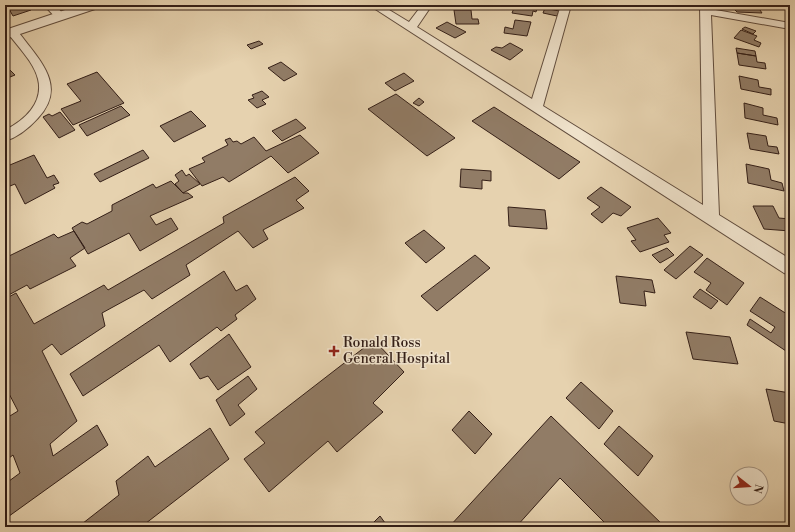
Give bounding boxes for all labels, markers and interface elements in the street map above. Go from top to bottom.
place label: Ronald Ross General Hospital [343,334,450,368]
marker: Ronald Ross General Hospital [328,345,340,357]
north arrow [729,466,769,506]
text: N [750,482,766,495]

